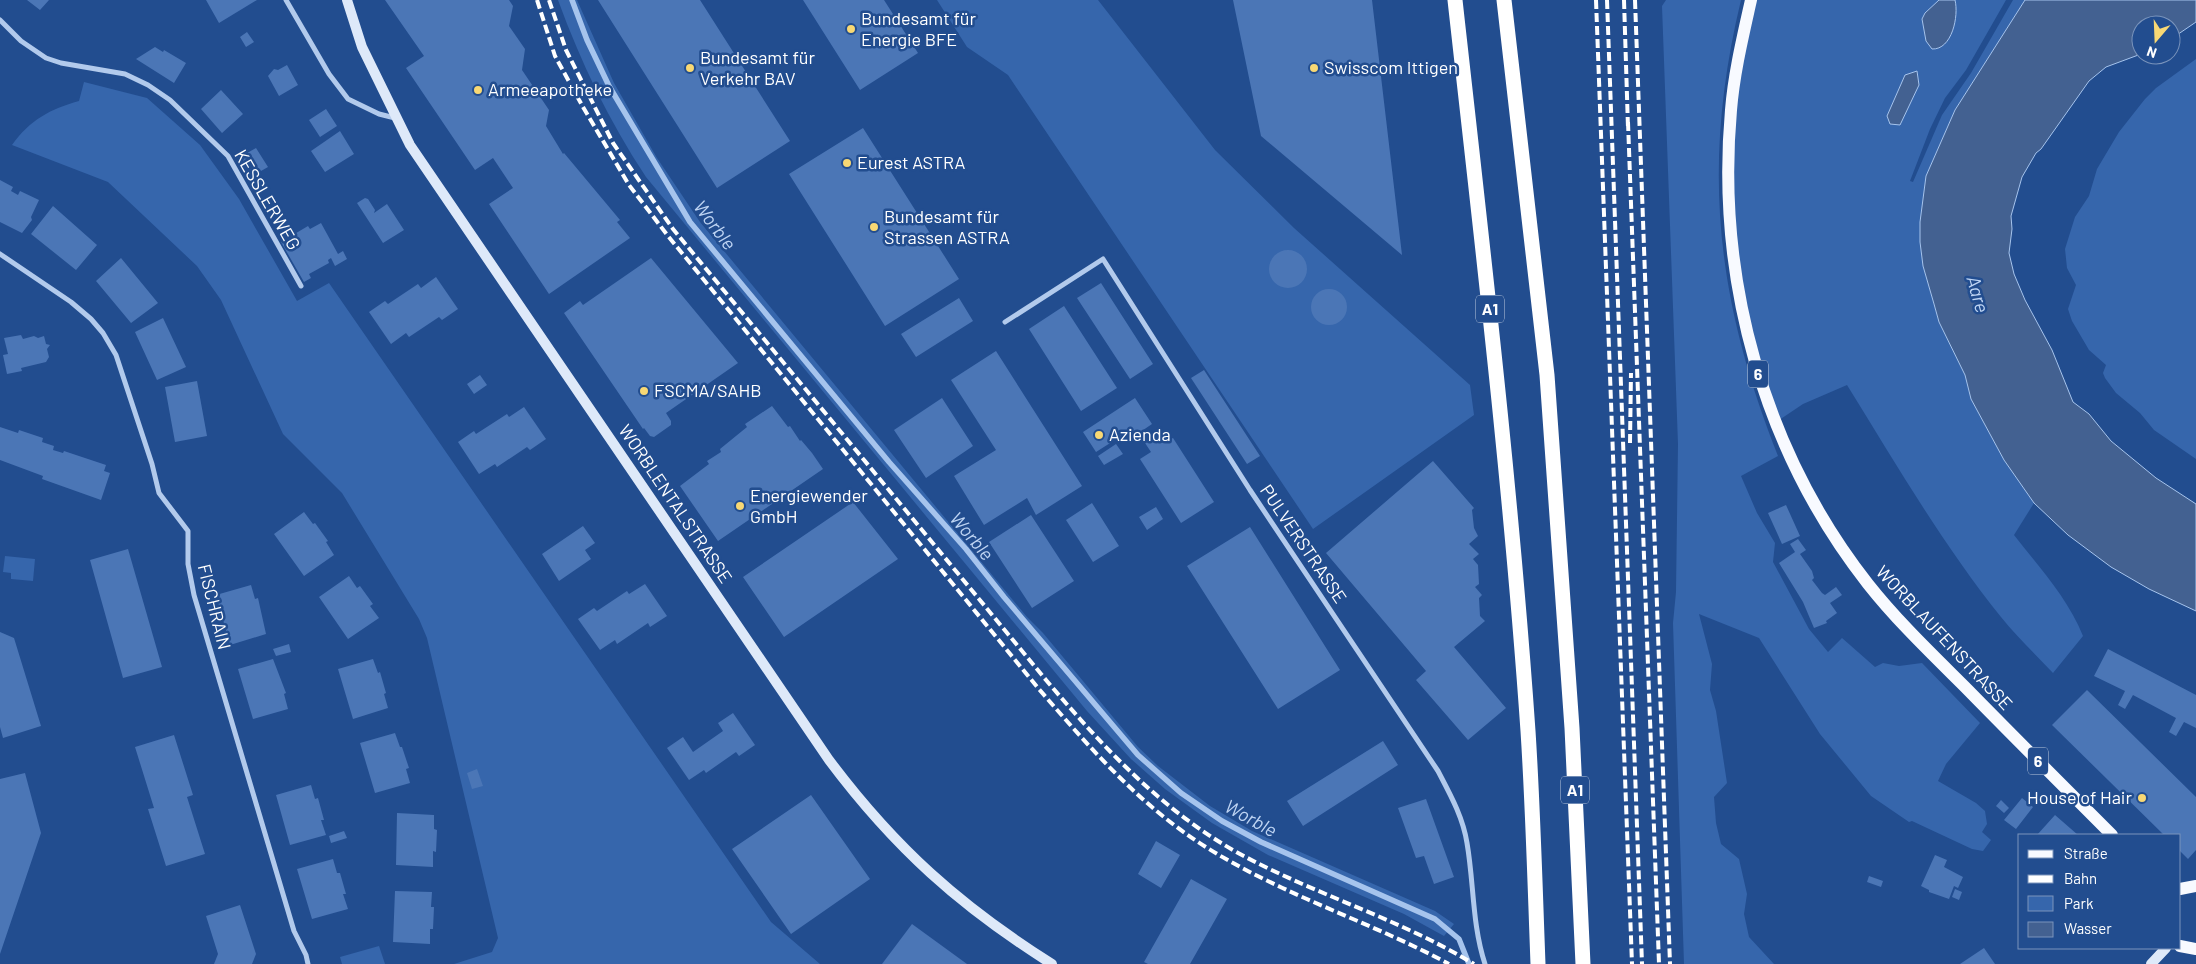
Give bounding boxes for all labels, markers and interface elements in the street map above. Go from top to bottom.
place label: Bundesamt für Energie BFE [861,7,977,50]
north arrow [2131,15,2181,65]
marker: Bundesamt für Energie BFE [845,23,857,35]
text: N [2144,43,2159,62]
place label: Bundesamt für Verkehr BAV [700,46,816,89]
place label: Swisscom Ittigen [1324,56,1458,78]
marker: Bundesamt für Verkehr BAV [684,62,696,74]
marker: Swisscom Ittigen [1308,62,1320,74]
place label: Armeeapotheke [488,78,612,100]
marker: Armeeapotheke [472,84,484,96]
street label: KESSLERWEG [230,145,305,254]
place label: Eurest ASTRA [857,151,966,173]
marker: Eurest ASTRA [841,157,853,169]
water label: Worble [689,195,742,254]
place label: Bundesamt für Strassen ASTRA [884,205,1010,248]
marker: Bundesamt für Strassen ASTRA [868,221,880,233]
water label: Aare [1962,273,1995,315]
road number: A1 [1476,296,1504,322]
road number: 6 [1748,360,1768,388]
place label: FSCMA/SAHB [654,379,762,401]
marker: FSCMA/SAHB [638,385,650,397]
street label: WORBLENTALSTRASSE [614,420,737,587]
place label: Azienda [1109,423,1171,445]
marker: Azienda [1093,429,1105,441]
street label: PULVERSTRASSE [1256,480,1352,607]
place label: Energiewender GmbH [750,484,868,527]
marker: Energiewender GmbH [734,500,746,512]
water label: Worble [946,507,999,565]
street label: WORBLAUFENSTRASSE [1872,560,2018,714]
street label: FISCHRAIN [194,562,236,652]
road number: 6 [2028,748,2048,774]
road number: A1 [1561,776,1589,804]
place label: House of Hair [2027,786,2132,808]
marker: House of Hair [2136,792,2148,804]
water label: Worble [1221,794,1282,841]
legend [2018,834,2181,949]
text: Straße [2064,844,2108,862]
text: Bahn [2064,869,2097,887]
text: Park [2064,894,2094,912]
text: Wasser [2064,919,2112,937]

